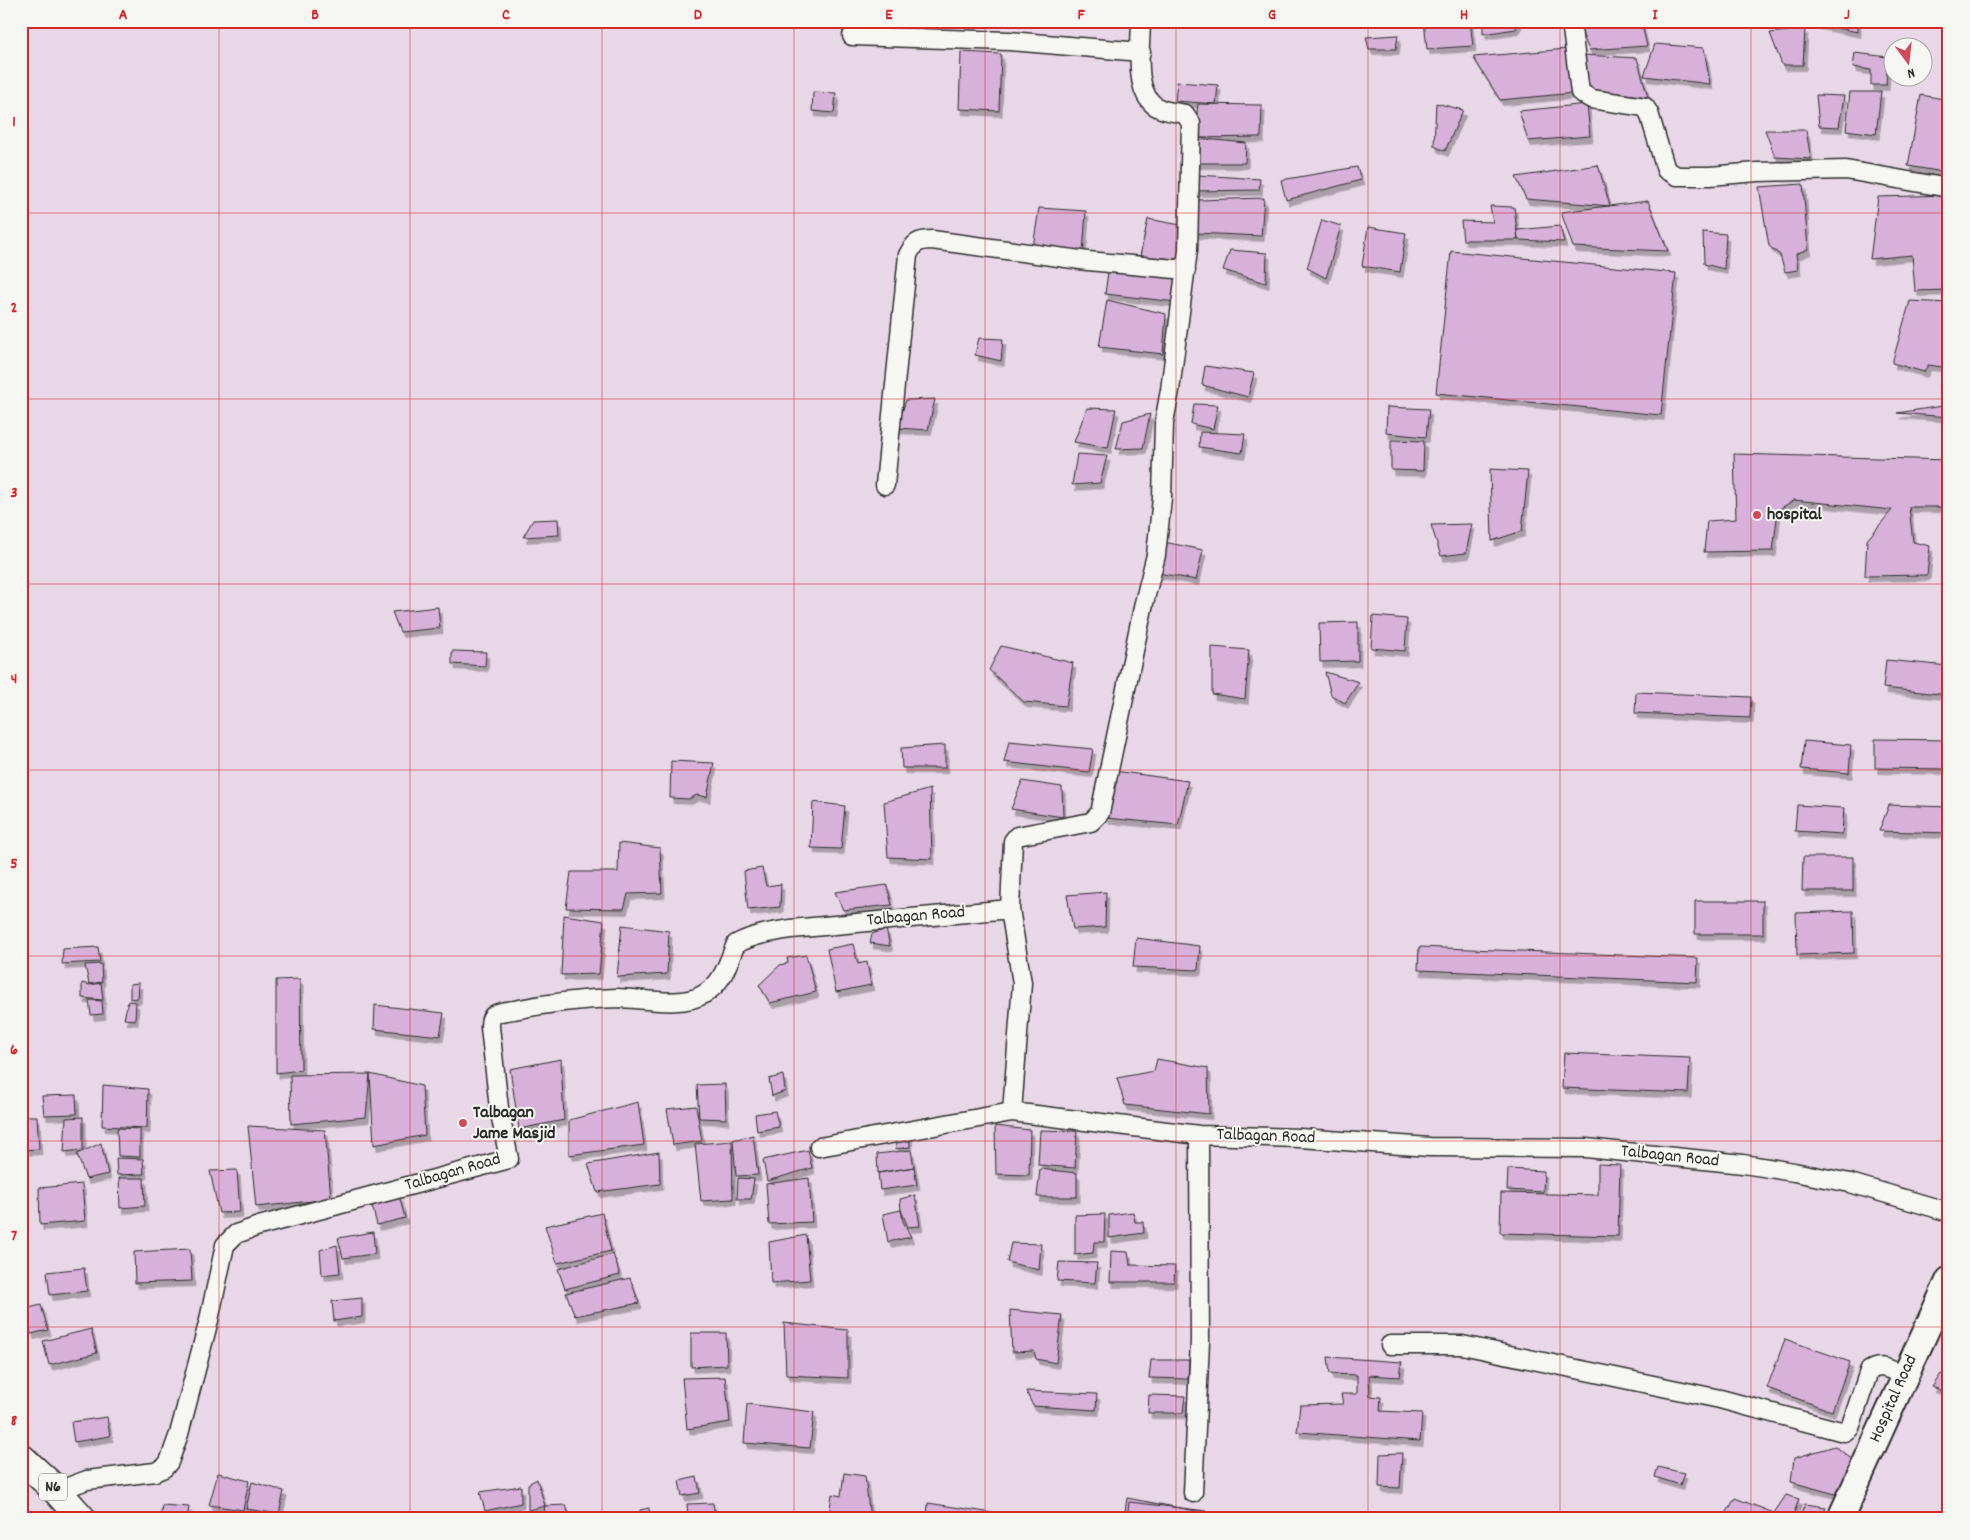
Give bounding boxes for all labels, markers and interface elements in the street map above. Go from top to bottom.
text: A [119,4,128,27]
text: B [311,4,319,27]
text: C [502,4,510,27]
text: D [694,4,703,27]
text: E [885,4,893,27]
text: F [1077,4,1085,27]
text: G [1268,4,1276,27]
text: H [1460,4,1468,27]
text: I [1653,4,1659,27]
text: J [1844,4,1850,27]
north arrow [1882,38,1932,88]
text: N [1905,62,1917,83]
text: 1 [12,111,16,134]
text: 2 [11,297,18,320]
text: 3 [10,482,18,505]
place label: hospital [1767,503,1823,528]
marker: hospital [1751,509,1763,521]
text: 4 [11,668,17,691]
text: 5 [10,853,18,876]
street label: Talbagan Road [866,900,966,934]
text: 6 [10,1039,18,1062]
place label: Talbagan Jame Masjid [473,1101,555,1147]
marker: Talbagan Jame Masjid [457,1117,469,1129]
street label: Talbagan Road [1216,1123,1316,1151]
street label: Talbagan Road [1620,1139,1720,1175]
street label: Talbagan Road [402,1147,504,1199]
text: 7 [11,1225,17,1248]
street label: Hospital Road [1864,1351,1924,1447]
text: 8 [11,1410,18,1433]
road number: N6 [39,1474,67,1500]

